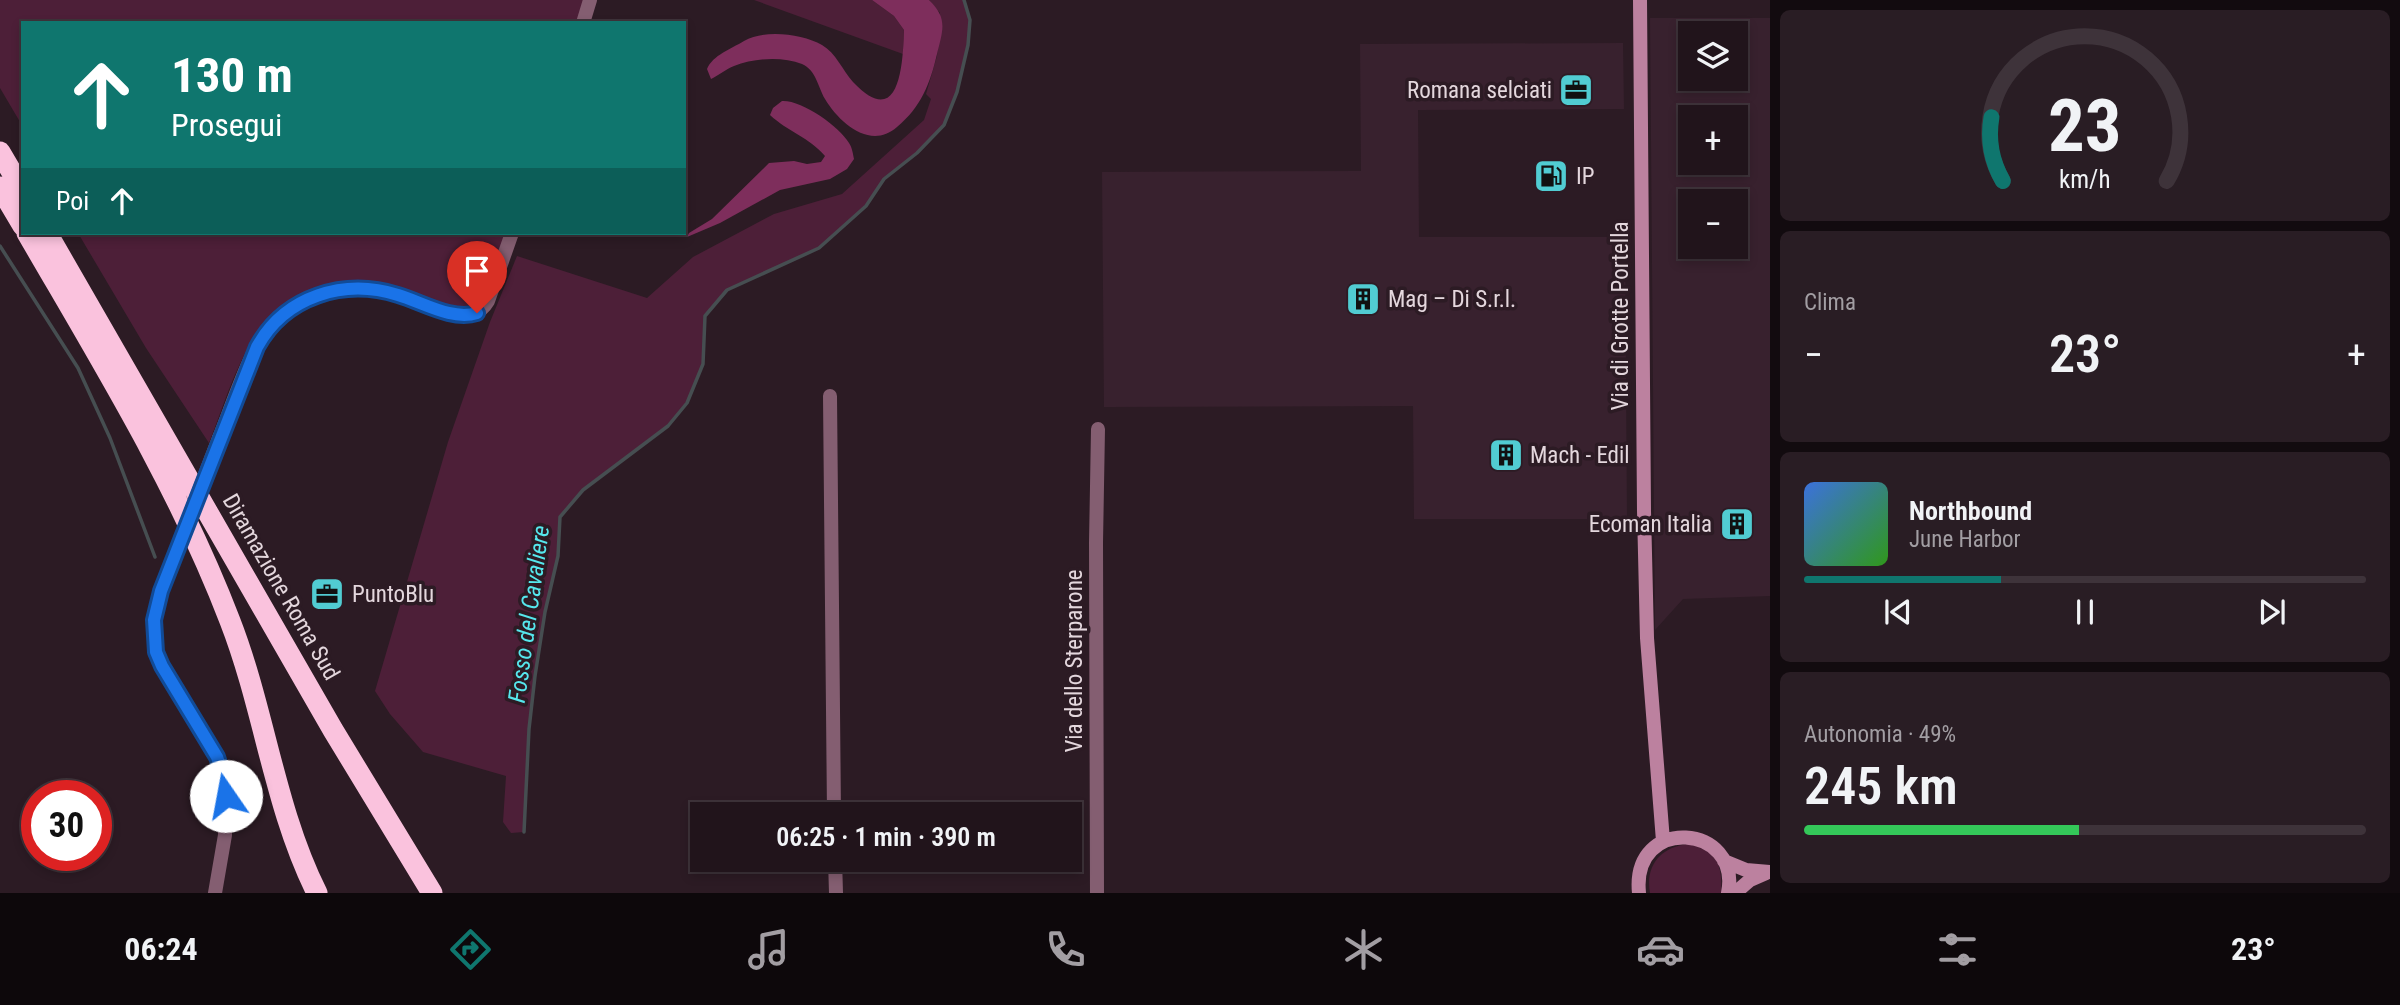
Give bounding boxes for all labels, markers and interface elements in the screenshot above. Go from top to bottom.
map controls [1678,21,1748,259]
button: layers [1678,21,1748,91]
text: 130 m [171,47,293,104]
icon: ahead [56,49,147,140]
office icon: Romana selciati [1557,71,1595,109]
place label: Romana selciati [1407,77,1552,104]
text: 23 [2048,84,2122,170]
button: + [1678,105,1748,175]
text: Prosegui [171,106,282,144]
fuel station icon: IP [1532,157,1570,195]
place label: IP [1576,163,1595,190]
text: km/h [2059,165,2111,194]
icon: ahead [103,182,141,220]
text: Poi [56,186,89,216]
button: − [1678,189,1748,259]
street label: Via di Grotte Portella [1607,222,1634,410]
pin [447,241,507,313]
icon: arrive [458,252,496,290]
building icon: Mag – Di S.r.l. [1344,280,1382,318]
place label: Mag – Di S.r.l. [1388,286,1516,313]
text: Clima [1804,289,1856,316]
text: 23° [2049,324,2121,385]
text: − [1804,333,1823,377]
text: + [2347,333,2366,377]
building icon: Mach - Edil [1487,436,1525,474]
place label: Mach - Edil [1530,442,1630,469]
street label: Diramazione Roma Sud [217,489,345,685]
text: Northbound [1909,496,2032,526]
building icon: Ecoman Italia [1718,505,1756,543]
place label: Ecoman Italia [1589,511,1712,538]
water label: Fosso del Cavaliere [503,523,555,704]
text: June Harbor [1909,526,2021,553]
street label: Via dello Sterparone [1061,569,1088,753]
office icon: PuntoBlu [308,575,346,613]
place label: PuntoBlu [352,581,434,608]
icon: previous [1879,593,1917,631]
icon: pause [2066,593,2104,631]
icon: next [2253,593,2291,631]
text: Autonomia · 49% [1804,721,1956,748]
text: 245 km [1804,756,1958,817]
position arrow [189,759,263,833]
speed limit sign: 30 [21,780,112,871]
text: 06:25 · 1 min · 390 m [776,822,996,852]
icon: directions [446,925,495,974]
icon: music [744,925,793,974]
icon: phone [1041,925,1090,974]
icon: climate [1339,925,1388,974]
icon: car [1636,925,1685,974]
icon: filters [1933,925,1982,974]
text: 06:24 [124,930,198,968]
text: 23° [2231,930,2276,968]

